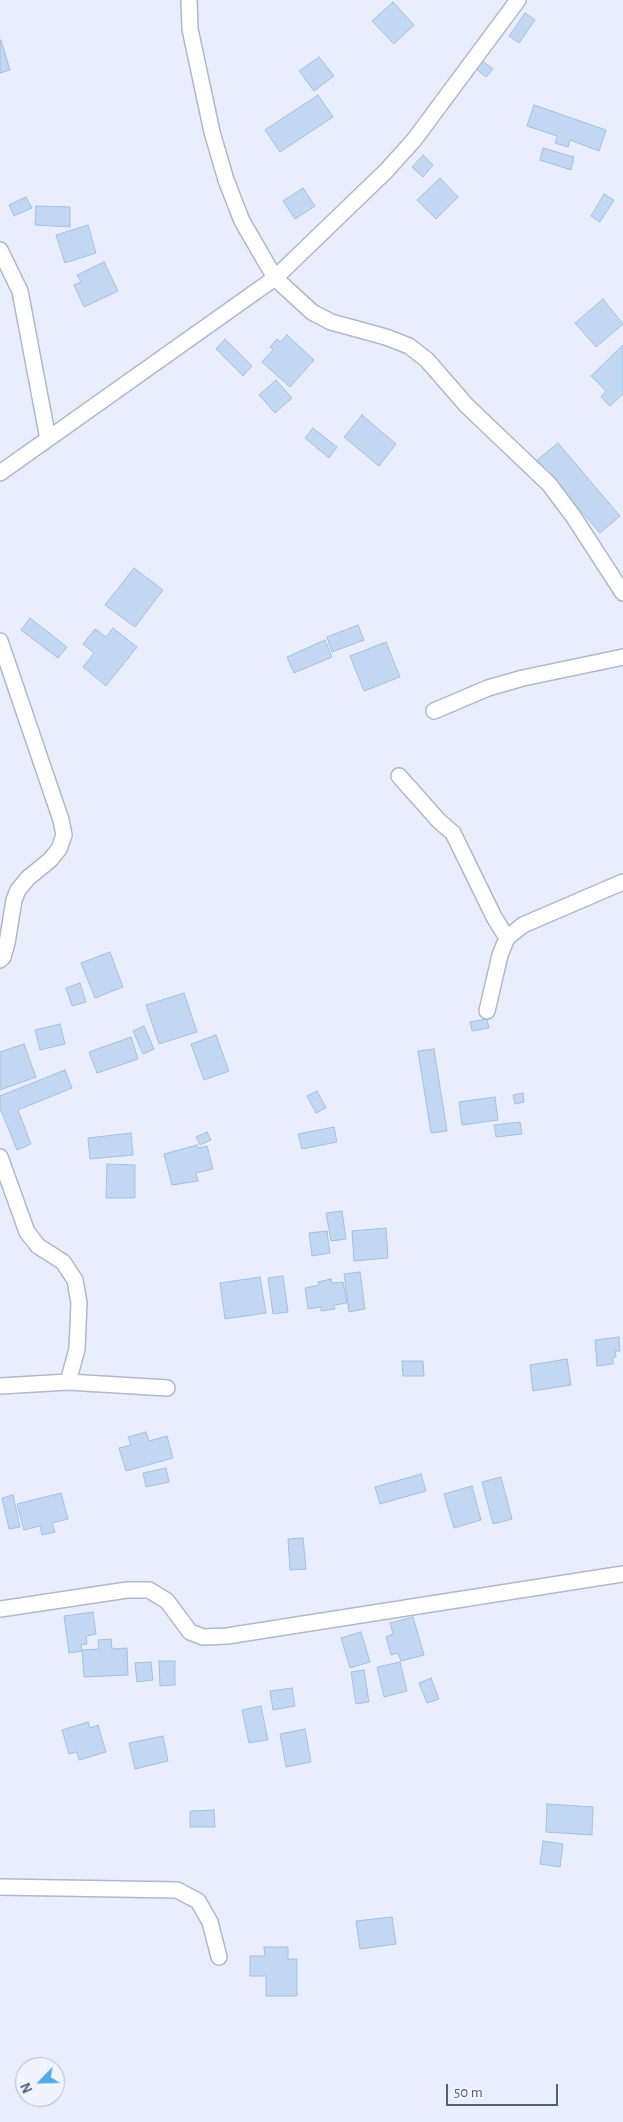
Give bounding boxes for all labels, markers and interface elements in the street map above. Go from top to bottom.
north arrow [15,2057,65,2107]
scale bar [448,2074,560,2106]
text: N [19,2080,36,2095]
text: 50 m [454,2085,483,2100]

